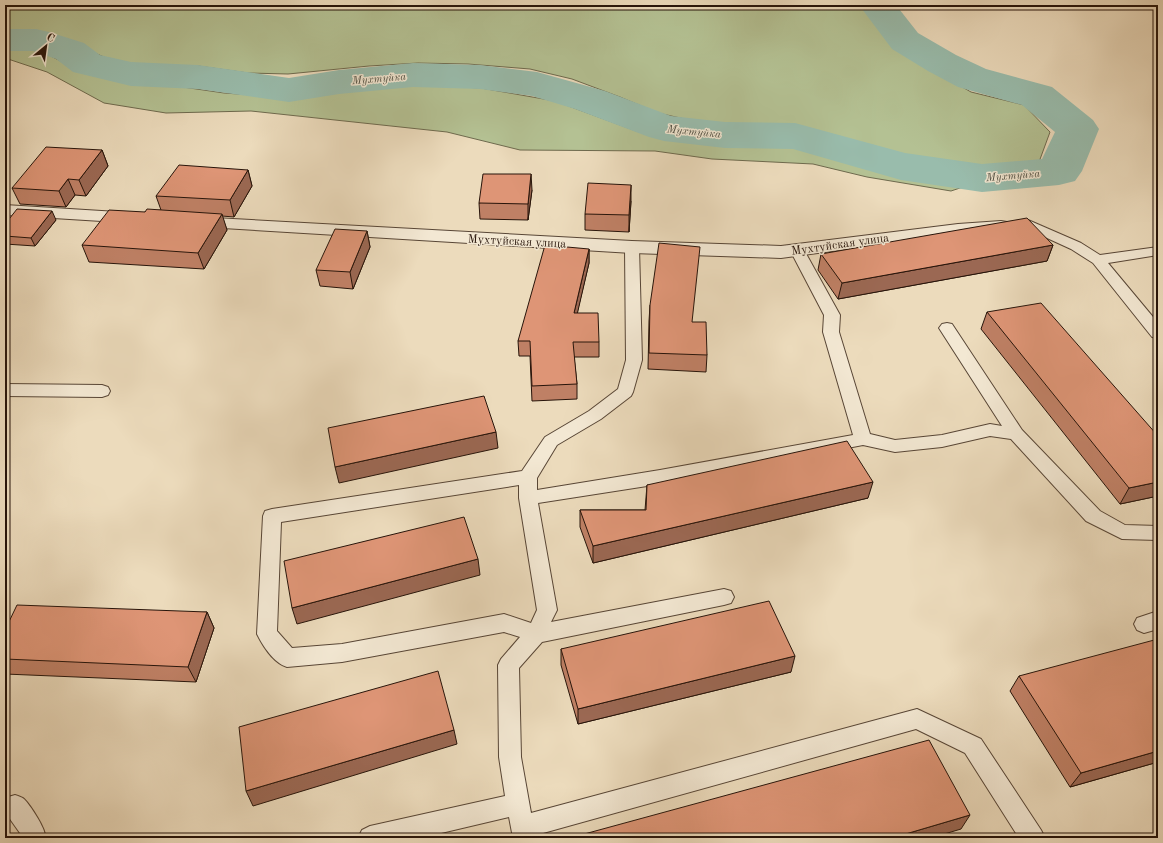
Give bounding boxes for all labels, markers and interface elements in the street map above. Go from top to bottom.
north arrow [26,26,66,66]
text: С [44,32,56,45]
water label: Мухтуйка [351,72,407,87]
water label: Мухтуйка [665,124,722,141]
water label: Мухтуйка [985,169,1041,184]
street label: Мухтуйская улица [790,232,890,258]
street label: Мухтуйская улица [467,233,567,251]

